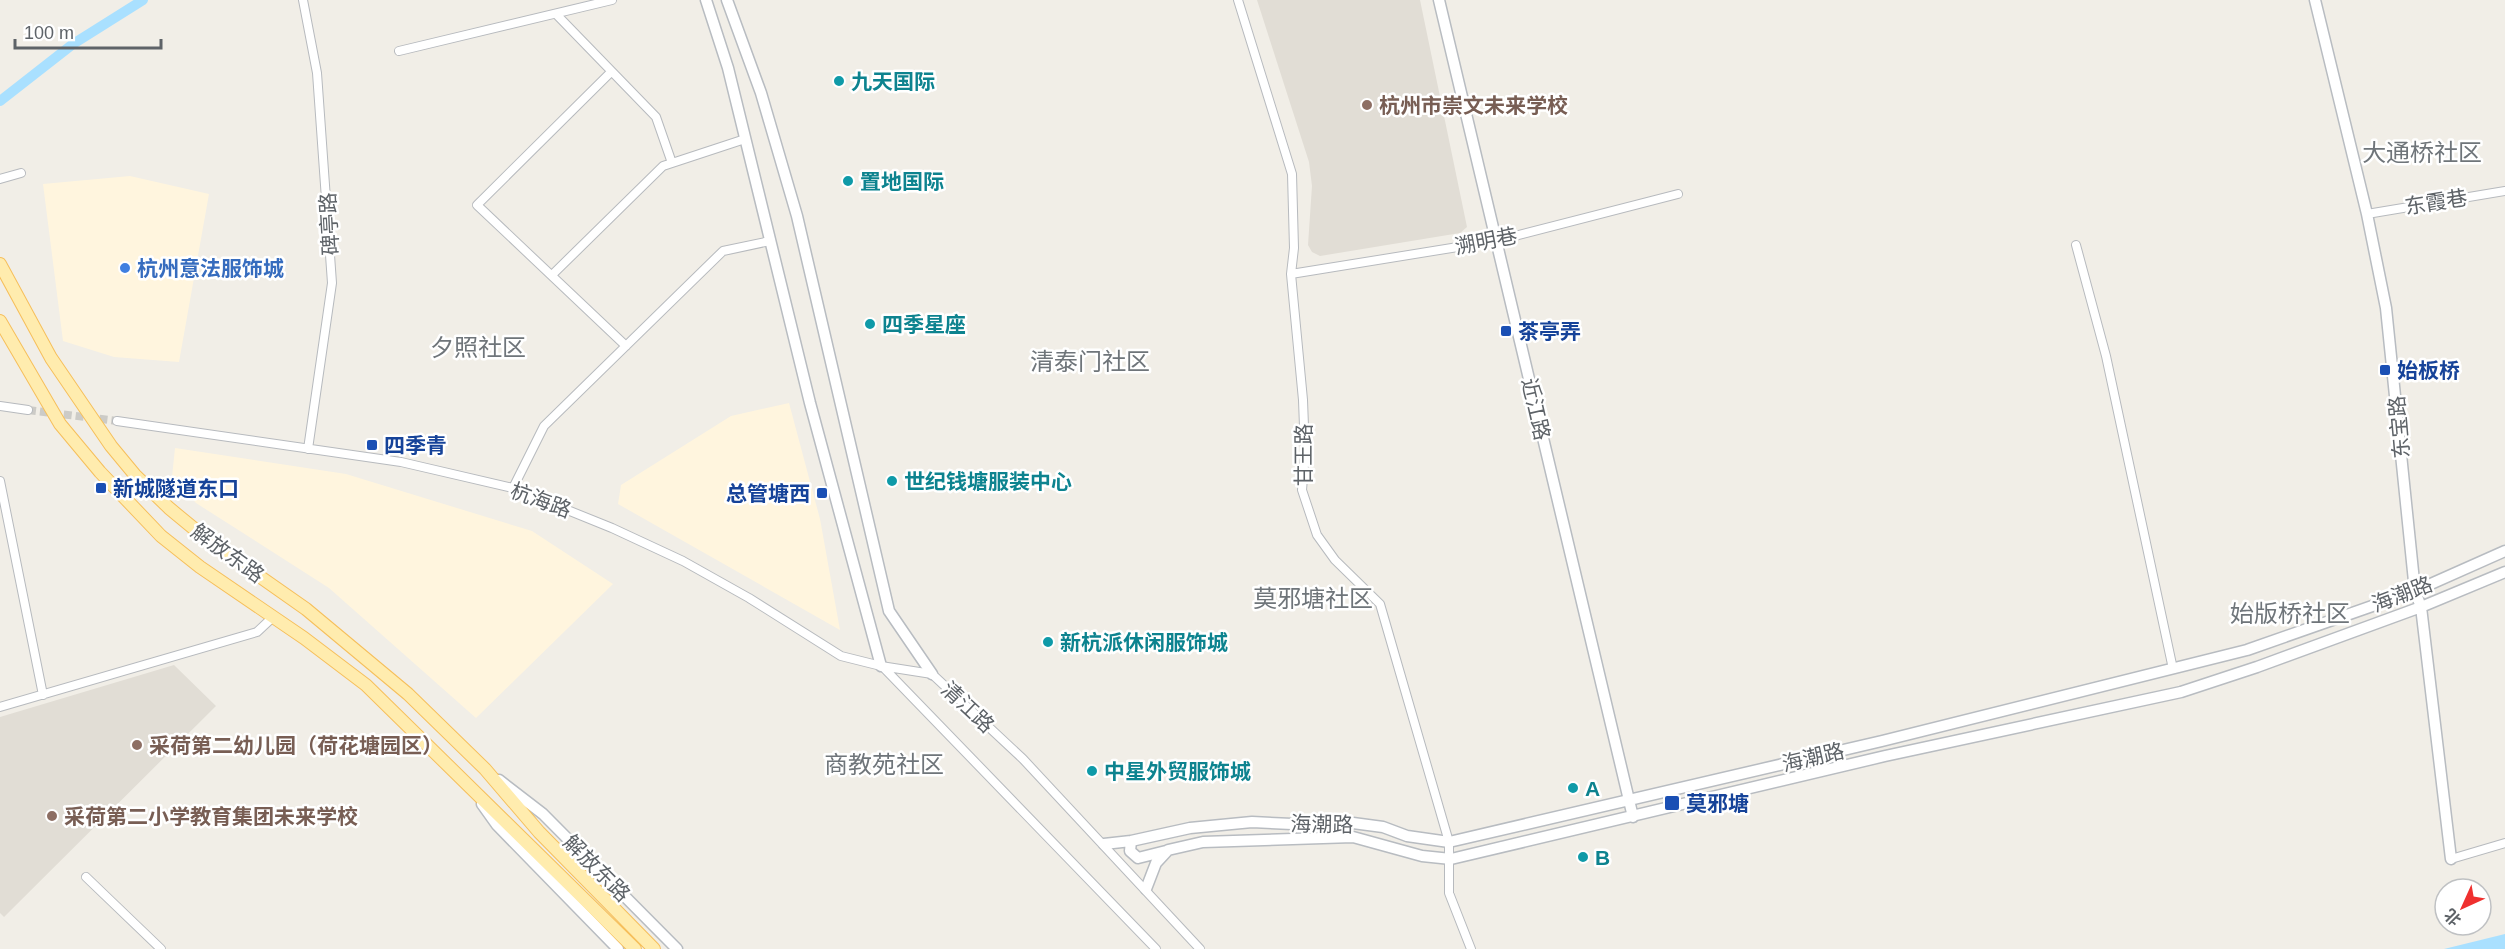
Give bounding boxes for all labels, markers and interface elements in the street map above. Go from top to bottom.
scale bar [15,12,160,50]
text: 100 m [24,23,74,43]
place label: 九天国际 [851,70,935,93]
marker: 九天国际 [832,74,846,88]
place label: 杭州市崇文未来学校 [1379,94,1568,117]
marker: 杭州市崇文未来学校 [1360,98,1374,112]
district label: 大通桥社区 [2362,139,2482,166]
place label: 置地国际 [860,170,944,193]
marker: 置地国际 [841,174,855,188]
street label: 东霞巷 [2403,186,2469,218]
street label: 碑亭路 [316,192,342,256]
street label: 溯明巷 [1453,224,1519,258]
place label: 杭州意法服饰城 [137,257,284,280]
marker: 杭州意法服饰城 [118,261,132,275]
place label: 四季星座 [882,313,966,336]
marker: 四季星座 [863,317,877,331]
place label: 茶亭弄 [1518,320,1581,343]
marker: 茶亭弄 [1499,324,1513,338]
district label: 夕照社区 [430,334,526,361]
district label: 清泰门社区 [1030,348,1150,375]
place label: 始板桥 [2397,359,2460,382]
marker: 始板桥 [2378,363,2392,377]
street label: 近江路 [1518,376,1554,442]
street label: 东宝路 [2385,395,2413,459]
street label: 甘王路 [1292,424,1315,487]
place label: 四季青 [384,434,447,457]
marker: 四季青 [365,438,379,452]
place label: 世纪钱塘服装中心 [904,470,1072,493]
marker: 世纪钱塘服装中心 [885,474,899,488]
place label: 新城隧道东口 [113,477,239,500]
street label: 杭海路 [507,478,575,522]
marker: 新城隧道东口 [94,481,108,495]
place label: 总管塘西 [726,482,810,505]
marker: 总管塘西 [815,486,829,500]
street label: 解放东路 [187,519,269,587]
street label: 海潮路 [2368,572,2436,616]
district label: 莫邪塘社区 [1253,585,1373,612]
district label: 始版桥社区 [2230,600,2350,627]
place label: 新杭派休闲服饰城 [1060,631,1228,654]
marker: 新杭派休闲服饰城 [1041,635,1055,649]
street label: 清江路 [937,677,999,737]
place label: 采荷第二幼儿园（荷花塘园区） [149,734,443,757]
marker: 采荷第二幼儿园（荷花塘园区） [130,738,144,752]
street label: 海潮路 [1780,739,1846,775]
district label: 商教苑社区 [824,751,944,778]
place label: 中星外贸服饰城 [1104,760,1251,783]
marker: 中星外贸服饰城 [1085,764,1099,778]
place label: A [1585,777,1600,800]
marker: A [1566,781,1580,795]
place label: 莫邪塘 [1686,792,1749,815]
marker: 莫邪塘 [1663,794,1681,812]
place label: 采荷第二小学教育集团未来学校 [64,805,358,828]
marker: 采荷第二小学教育集团未来学校 [45,809,59,823]
street label: 海潮路 [1290,812,1354,836]
street label: 解放东路 [559,830,635,906]
place label: B [1595,846,1610,869]
marker: B [1576,850,1590,864]
north arrow [2433,877,2493,937]
text: 北 [2441,906,2464,929]

